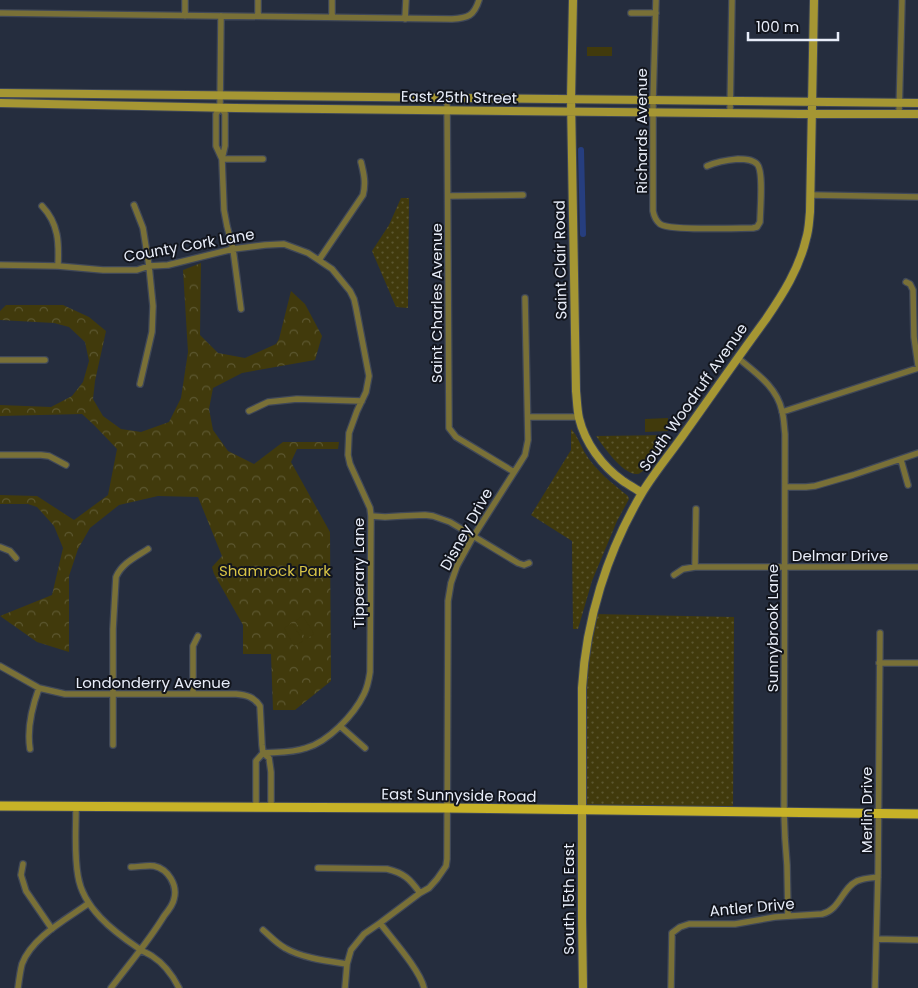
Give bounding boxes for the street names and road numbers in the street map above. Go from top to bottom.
street label: Richards Avenue [631,68,652,194]
street label: East 25th Street [401,85,517,109]
street label: Saint Clair Road [548,200,572,320]
street label: County Cork Lane [122,223,256,267]
street label: Saint Charles Avenue [426,223,447,383]
street label: South Woodruff Avenue [634,319,752,475]
street label: Disney Drive [435,484,497,574]
street label: Tipperary Lane [348,518,369,628]
street label: Delmar Drive [792,545,888,566]
street label: Sunnybrook Lane [762,564,783,692]
street label: Londonderry Avenue [76,672,230,693]
street label: Merlin Drive [856,767,877,853]
street label: East Sunnyside Road [381,783,537,807]
street label: South 15th East [558,843,579,955]
street label: Antler Drive [709,893,795,921]

